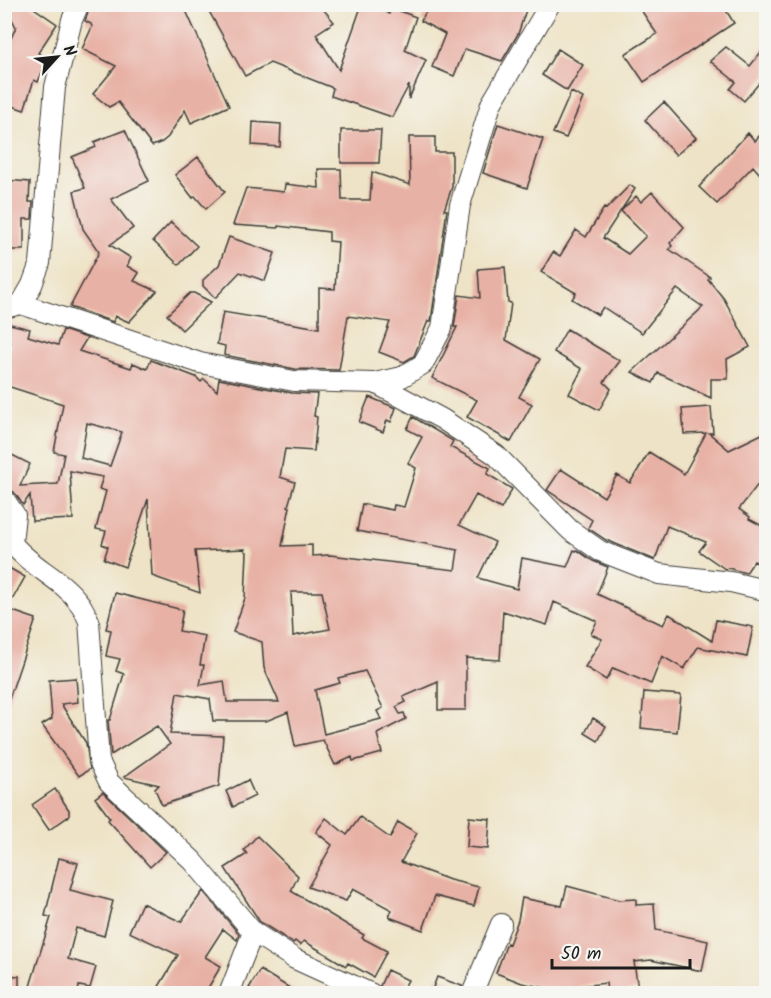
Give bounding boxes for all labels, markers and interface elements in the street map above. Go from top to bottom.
north arrow [27,27,87,87]
text: N [56,41,82,61]
scale bar [552,932,690,970]
text: 50 m [561,940,601,969]

